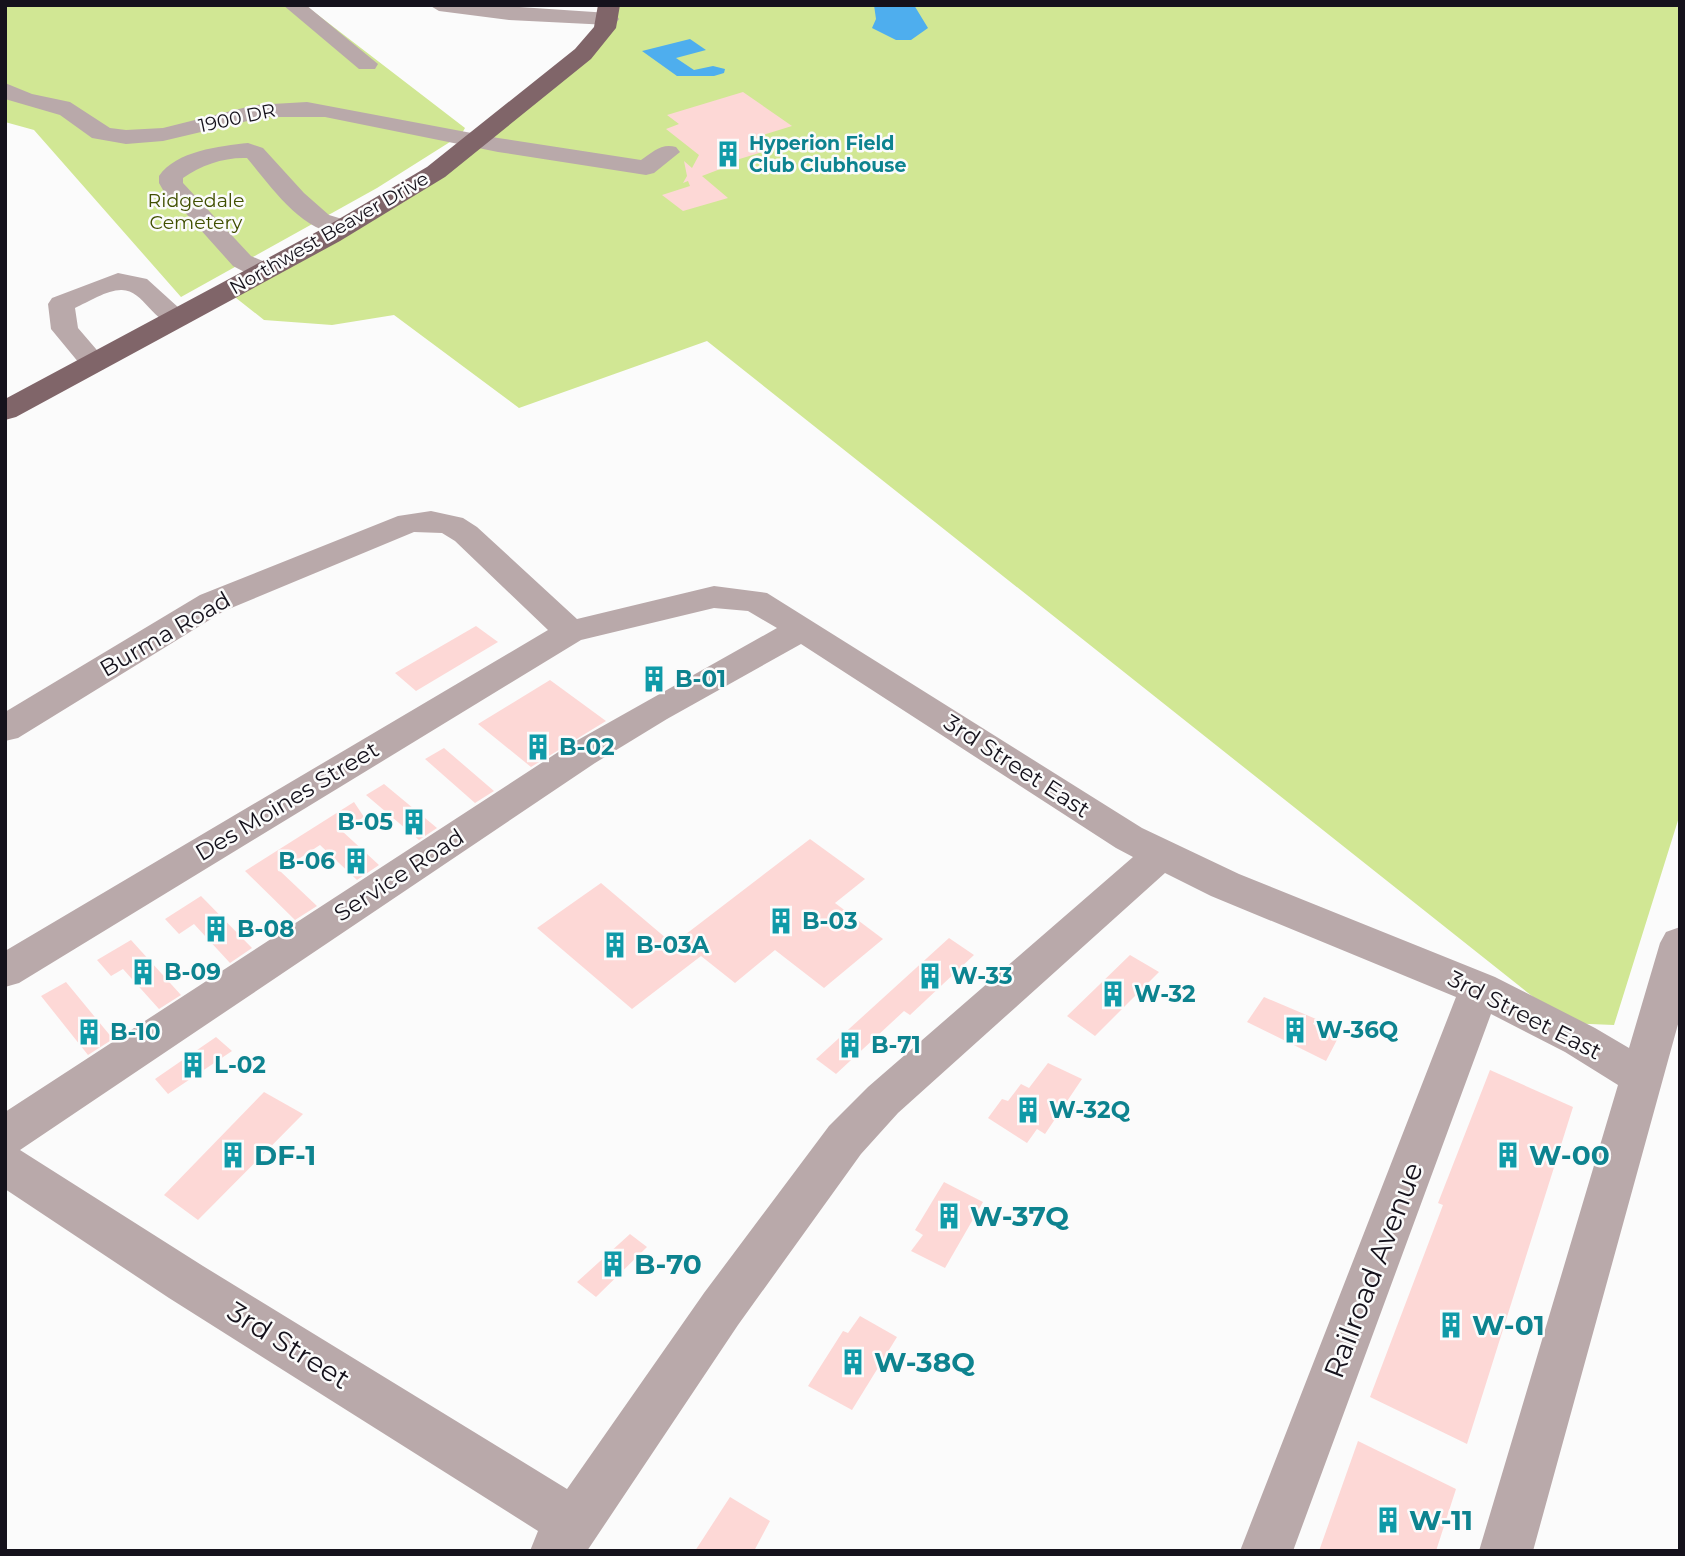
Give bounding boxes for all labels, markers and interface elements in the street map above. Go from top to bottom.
street label: 1900 DR [196,99,278,137]
place label: Hyperion Field Club Clubhouse [749,132,906,177]
building icon: Hyperion Field Club Clubhouse [713,139,743,169]
street label: Northwest Beaver Drive [225,167,433,299]
park label: Ridgedale Cemetery [148,189,244,234]
street label: Burma Road [95,585,235,683]
building icon: B-01 [639,664,669,694]
place label: B-01 [675,665,726,693]
street label: 3rd Street East [939,708,1095,824]
building icon: B-02 [523,732,553,762]
place label: B-02 [559,733,615,761]
street label: Des Moines Street [190,735,384,867]
building icon: B-05 [399,807,429,837]
place label: B-05 [337,808,393,836]
street label: Service Road [329,823,469,927]
building icon: B-06 [341,846,371,876]
place label: B-06 [278,847,335,875]
building icon: B-03 [766,906,796,936]
place label: B-03 [802,907,858,935]
building icon: B-08 [201,914,231,944]
place label: B-08 [237,915,294,943]
building icon: B-03A [600,930,630,960]
place label: B-03A [636,931,710,959]
building icon: B-09 [128,957,158,987]
place label: B-09 [164,958,221,986]
building icon: W-33 [915,961,945,991]
place label: W-33 [951,962,1013,990]
street label: 3rd Street East [1444,964,1606,1066]
building icon: W-32 [1098,979,1128,1009]
place label: W-32 [1134,980,1196,1008]
building icon: W-36Q [1280,1015,1310,1045]
place label: W-36Q [1316,1016,1399,1044]
building icon: B-10 [74,1017,104,1047]
place label: B-10 [110,1018,161,1046]
building icon: B-71 [835,1030,865,1060]
place label: B-71 [871,1031,921,1059]
building icon: L-02 [178,1050,208,1080]
place label: L-02 [214,1051,266,1079]
building icon: W-32Q [1013,1095,1043,1125]
place label: W-32Q [1049,1096,1131,1124]
place label: DF-1 [254,1138,316,1172]
place label: W-00 [1529,1138,1610,1172]
building icon: DF-1 [218,1140,248,1170]
building icon: W-00 [1493,1140,1523,1170]
street label: Railroad Avenue [1316,1157,1430,1383]
place label: W-37Q [970,1199,1069,1233]
building icon: W-37Q [934,1201,964,1231]
place label: B-70 [634,1247,702,1281]
building icon: B-70 [598,1249,628,1279]
street label: 3rd Street [222,1294,356,1396]
place label: W-01 [1472,1308,1545,1342]
building icon: W-01 [1436,1310,1466,1340]
place label: W-38Q [874,1345,975,1379]
building icon: W-38Q [838,1347,868,1377]
place label: W-11 [1409,1503,1473,1537]
building icon: W-11 [1373,1505,1403,1535]

